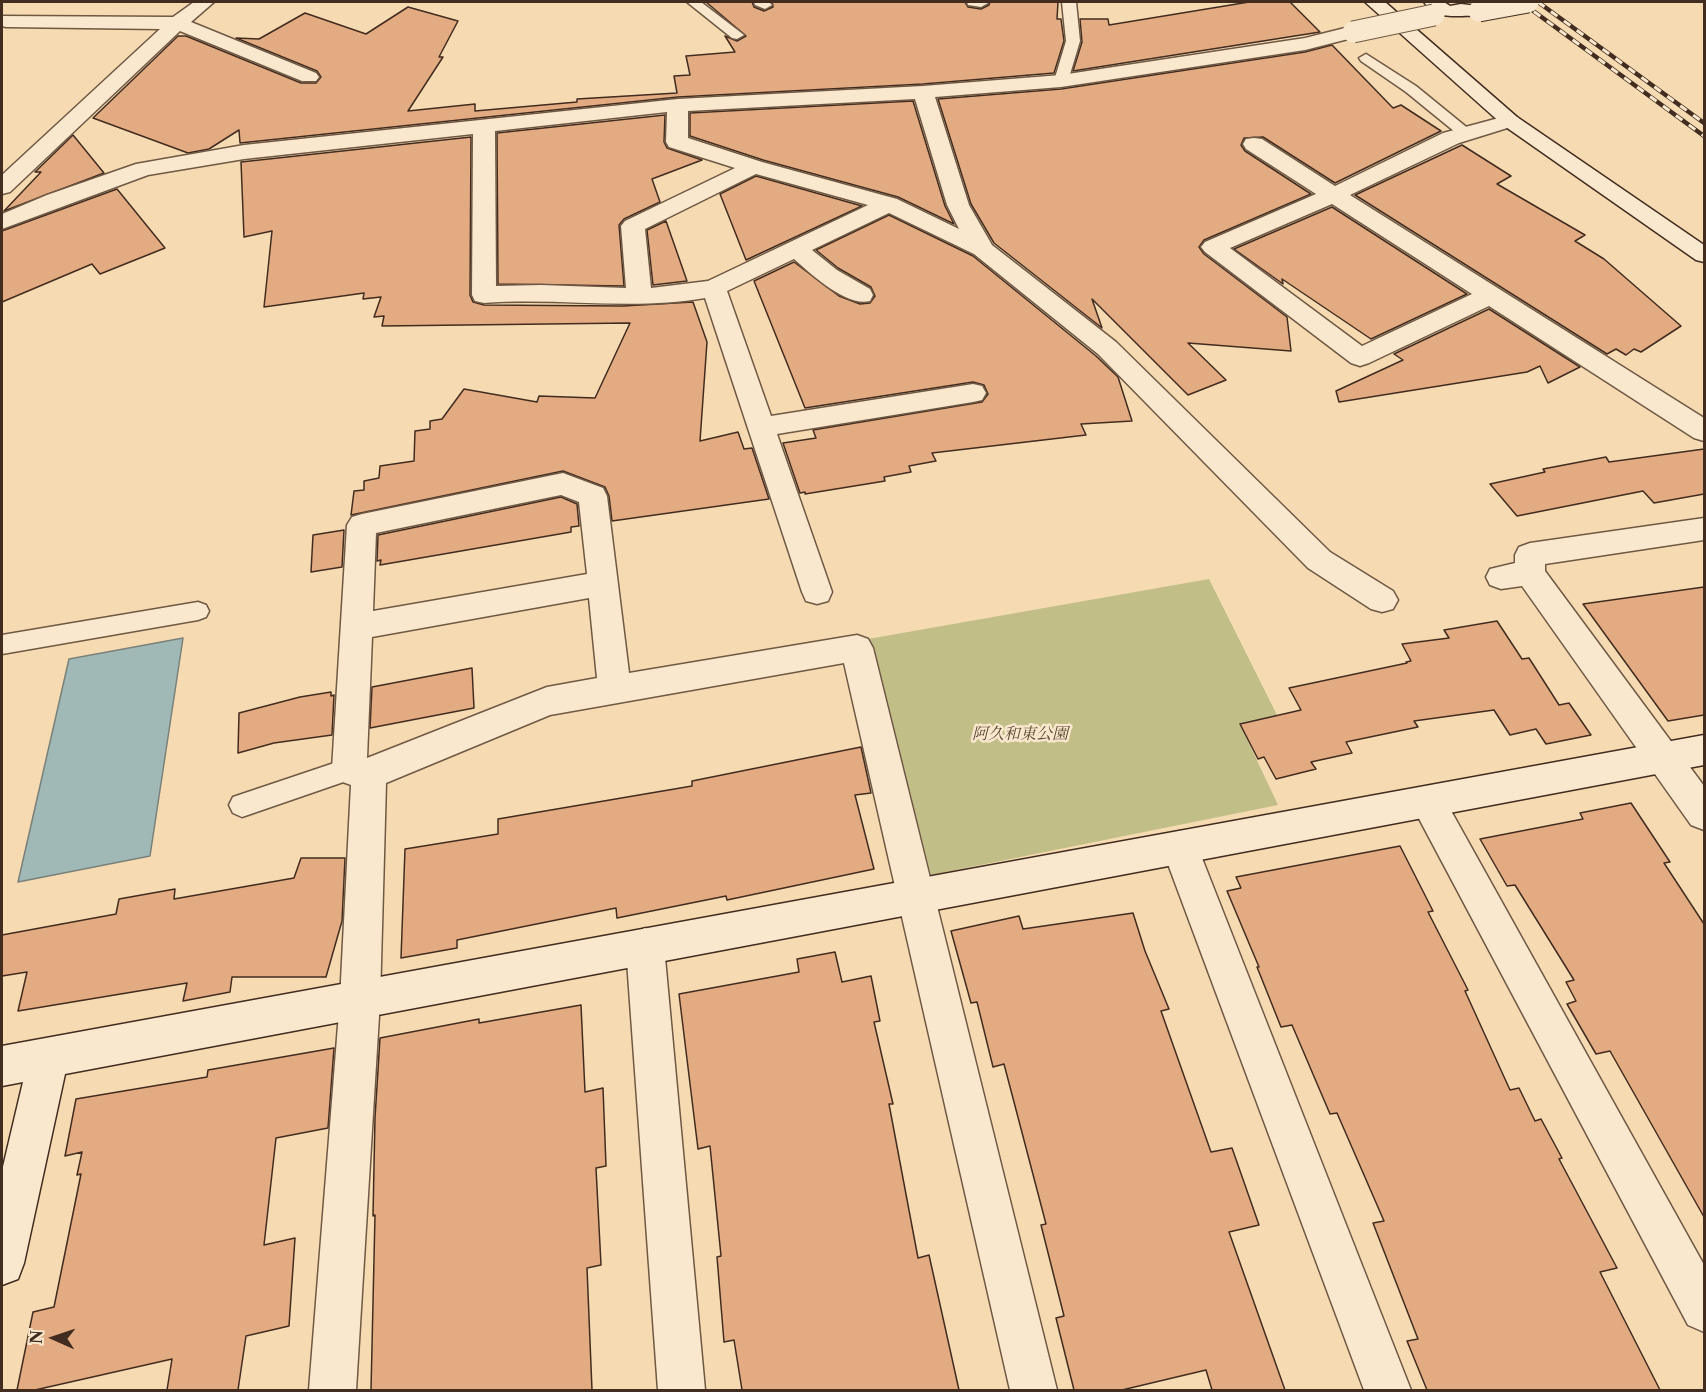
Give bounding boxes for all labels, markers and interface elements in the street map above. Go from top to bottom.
park label: 阿久和東公園 [972,724,1068,744]
north arrow [24,1308,84,1368]
text: N [26,1330,46,1345]

